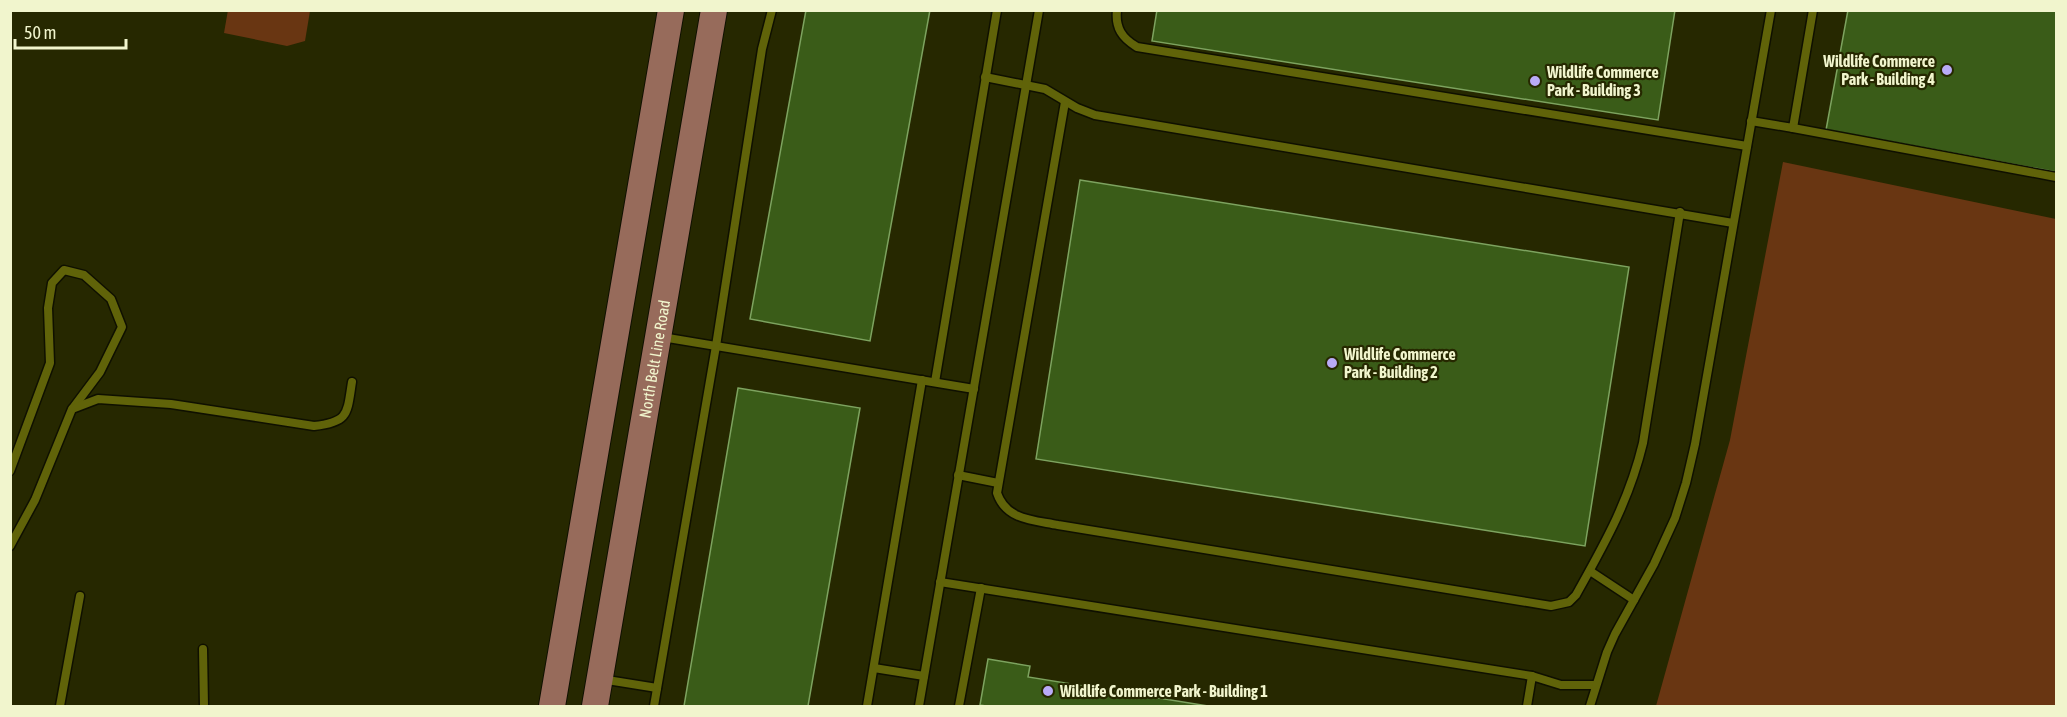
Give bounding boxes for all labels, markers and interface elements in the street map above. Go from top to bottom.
scale bar [15,12,126,50]
text: 50 m [24,22,56,43]
place label: Wildlife Commerce Park - Building 4 [1822,52,1935,88]
place label: Wildlife Commerce Park - Building 3 [1546,63,1659,99]
marker: Wildlife Commerce Park - Building 4 [1940,63,1954,77]
marker: Wildlife Commerce Park - Building 3 [1528,74,1542,88]
street label: North Belt Line Road [635,298,673,420]
place label: Wildlife Commerce Park - Building 2 [1343,345,1456,381]
marker: Wildlife Commerce Park - Building 2 [1325,356,1339,370]
place label: Wildlife Commerce Park - Building 1 [1059,682,1268,700]
marker: Wildlife Commerce Park - Building 1 [1041,684,1055,698]

